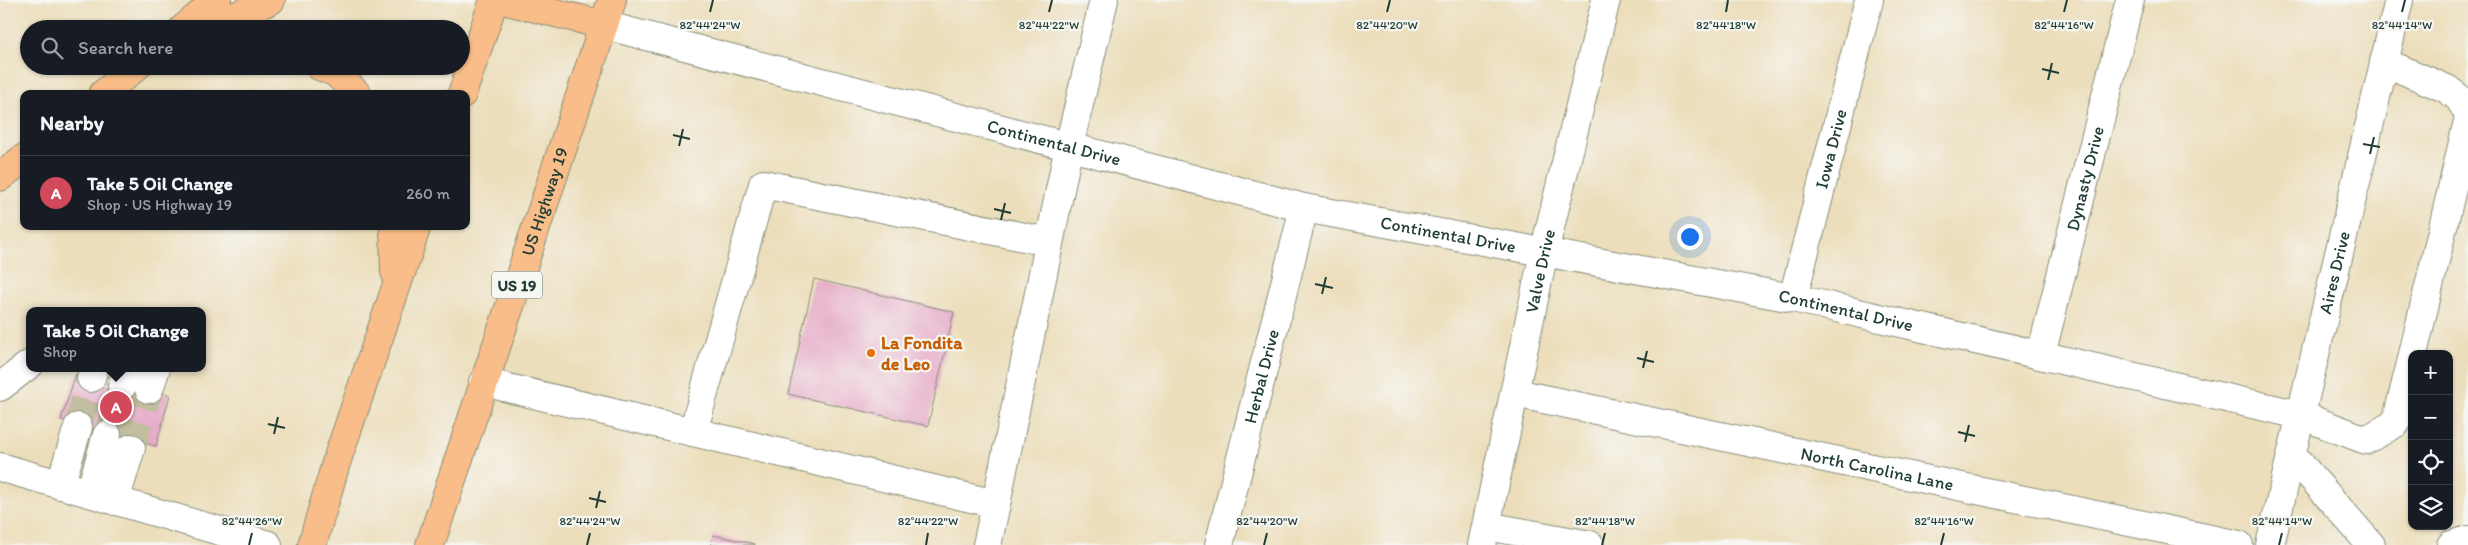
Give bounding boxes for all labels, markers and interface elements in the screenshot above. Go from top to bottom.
text: 82°44'24"W [679,18,741,32]
text: 82°44'22"W [1019,18,1079,32]
text: 82°44'20"W [1356,18,1418,32]
text: 82°44'18"W [1696,18,1756,32]
text: 82°44'16"W [2034,18,2094,32]
text: 82°44'14"W [2372,18,2432,32]
search box [20,20,470,75]
icon: search [38,34,66,62]
text: Search here [78,36,173,59]
street label: Iowa Drive [1810,107,1852,191]
text: Nearby [40,110,104,135]
street label: Continental Drive [985,115,1123,171]
street label: Dynasty Drive [2062,124,2109,233]
street label: US Highway 19 [516,145,573,259]
text: Take 5 Oil Change [87,172,233,195]
text: A [51,184,61,203]
text: 260 m [406,184,450,203]
text: Shop · US Highway 19 [87,195,232,214]
street label: Continental Drive [1378,211,1518,258]
your location [1677,224,1703,250]
street label: Valve Drive [1520,227,1560,315]
street label: Aires Drive [2314,229,2355,316]
road number: US 19 [492,272,542,298]
street label: Continental Drive [1777,285,1915,336]
popup [26,307,206,372]
text: Take 5 Oil Change [43,319,189,342]
street label: Herbal Drive [1239,327,1284,426]
place label: La Fondita de Leo [881,332,963,375]
text: Shop [43,342,77,361]
marker: La Fondita de Leo [865,347,877,359]
map controls [2408,350,2453,530]
button: + [2408,350,2453,395]
pin: A [100,388,132,426]
button: − [2408,395,2453,440]
button: locate [2408,440,2453,485]
street label: North Carolina Lane [1799,442,1956,496]
button: layers [2408,485,2453,530]
text: 82°44'26"W [222,514,282,528]
text: 82°44'24"W [559,514,621,528]
text: 82°44'22"W [898,514,958,528]
text: 82°44'20"W [1236,514,1298,528]
text: 82°44'18"W [1575,514,1635,528]
text: 82°44'16"W [1914,514,1974,528]
text: 82°44'14"W [2252,514,2312,528]

